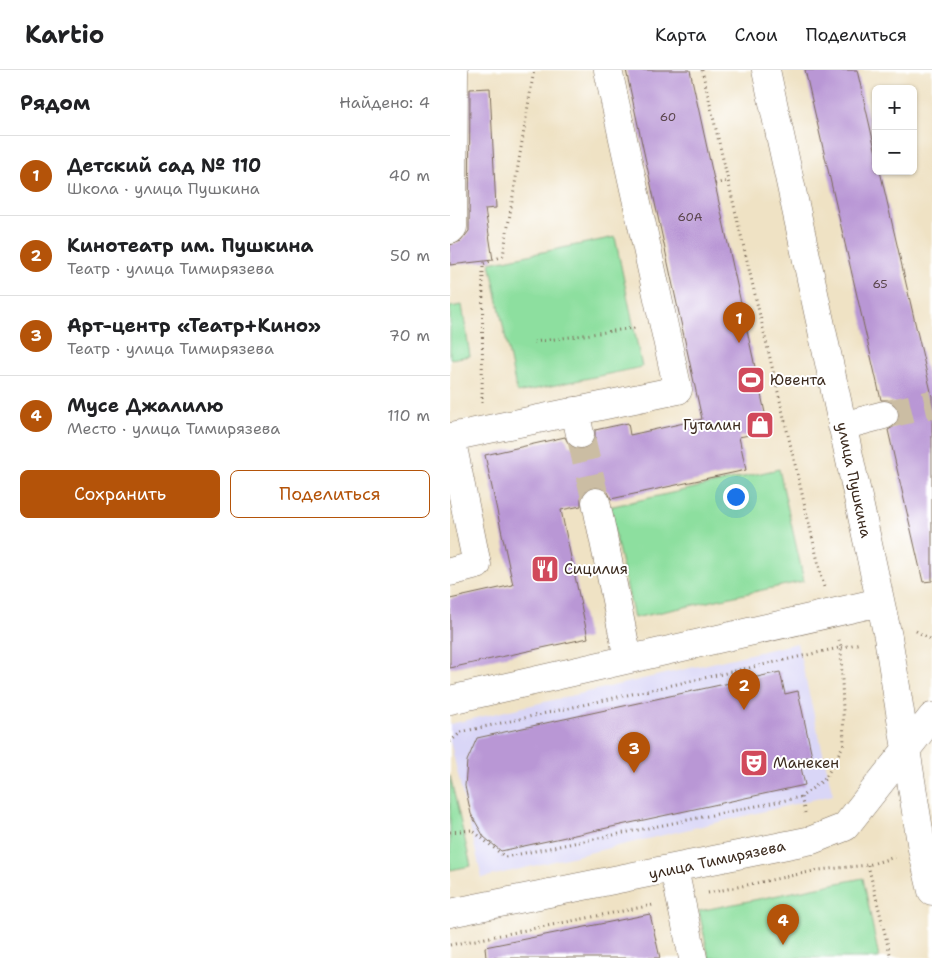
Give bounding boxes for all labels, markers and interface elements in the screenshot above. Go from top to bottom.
text: Kartio [25,19,104,51]
text: Карта [655,23,706,47]
text: Слои [734,23,778,47]
text: Поделиться [806,23,907,47]
map controls [872,85,917,175]
button: + [872,85,917,130]
text: Рядом [20,89,90,117]
text: Найдено: 4 [339,92,430,113]
house number: 60 [660,109,676,125]
button: − [872,130,917,175]
text: Детский сад № 110 [67,153,261,178]
text: 1 [32,165,40,186]
text: 40 m [388,165,430,186]
text: Школа · улица Пушкина [67,178,260,199]
house number: 60А [677,209,703,225]
text: Кинотеатр им. Пушкина [67,233,314,258]
text: 2 [30,245,42,266]
text: 50 m [390,245,430,266]
text: Театр · улица Тимирязева [67,258,274,279]
house number: 65 [872,276,888,292]
pin: 1 [723,302,755,343]
text: Арт-центр «Театр+Кино» [67,313,321,338]
text: 3 [30,325,42,346]
text: 70 m [389,325,430,346]
text: Театр · улица Тимирязева [67,338,274,359]
sports icon: Ювента [736,365,766,395]
place label: Ювента [770,370,826,390]
text: Мусе Джалилю [67,393,224,418]
text: 4 [30,405,42,426]
text: 110 m [387,405,430,426]
shop icon: Гуталин [745,410,775,440]
place label: Гуталин [683,415,741,435]
text: Место · улица Тимирязева [67,418,280,439]
street label: улица Пушкина [832,420,876,540]
button: Сохранить [20,470,220,518]
button: Поделиться [230,470,430,518]
your location [723,484,749,510]
restaurant icon: Сицилия [530,554,560,584]
place label: Сицилия [564,559,628,579]
pin: 2 [728,669,760,710]
pin: 3 [618,732,650,773]
theatre icon: Манекен [739,748,769,778]
place label: Манекен [773,753,839,773]
street label: улица Тимирязева [647,836,788,884]
pin: 4 [767,904,799,945]

